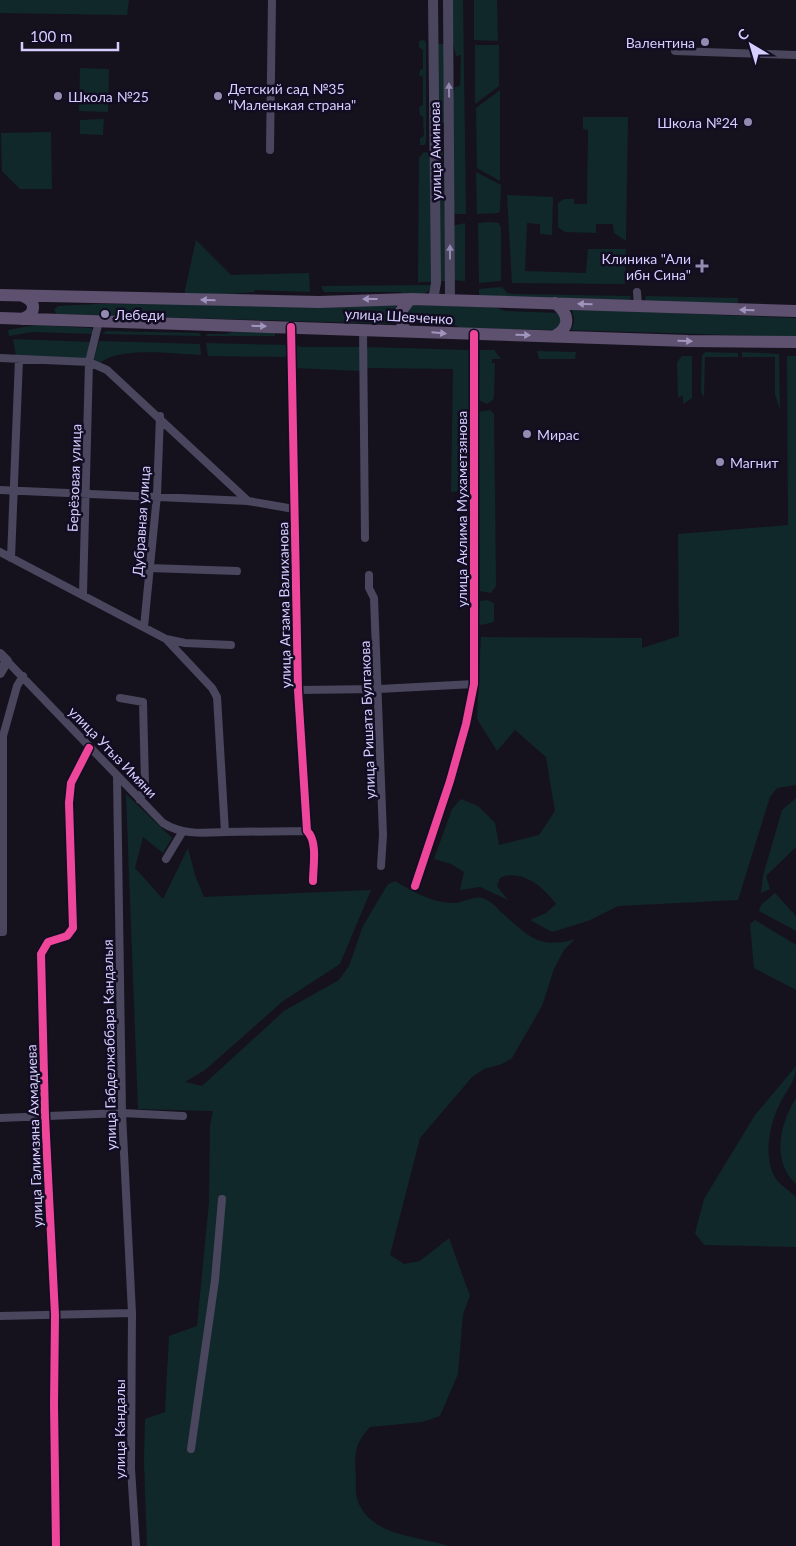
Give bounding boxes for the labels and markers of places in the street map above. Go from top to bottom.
place label: Валентина [626,34,695,51]
marker: Валентина [699,36,711,48]
place label: Детский сад №35 "Маленькая страна" [228,80,356,113]
place label: Школа №25 [68,88,149,105]
marker: Школа №25 [52,90,64,102]
marker: Детский сад №35 "Маленькая страна" [212,90,224,102]
place label: Школа №24 [657,114,738,131]
marker: Школа №24 [742,116,754,128]
place label: Клиника "Али ибн Сина" [601,250,691,283]
marker: Клиника "Али ибн Сина" [695,259,709,273]
place label: Лебеди [114,306,165,323]
marker: Лебеди [99,308,111,320]
place label: Мирас [537,426,580,443]
marker: Мирас [521,428,533,440]
place label: Магнит [730,454,779,471]
marker: Магнит [714,456,726,468]

